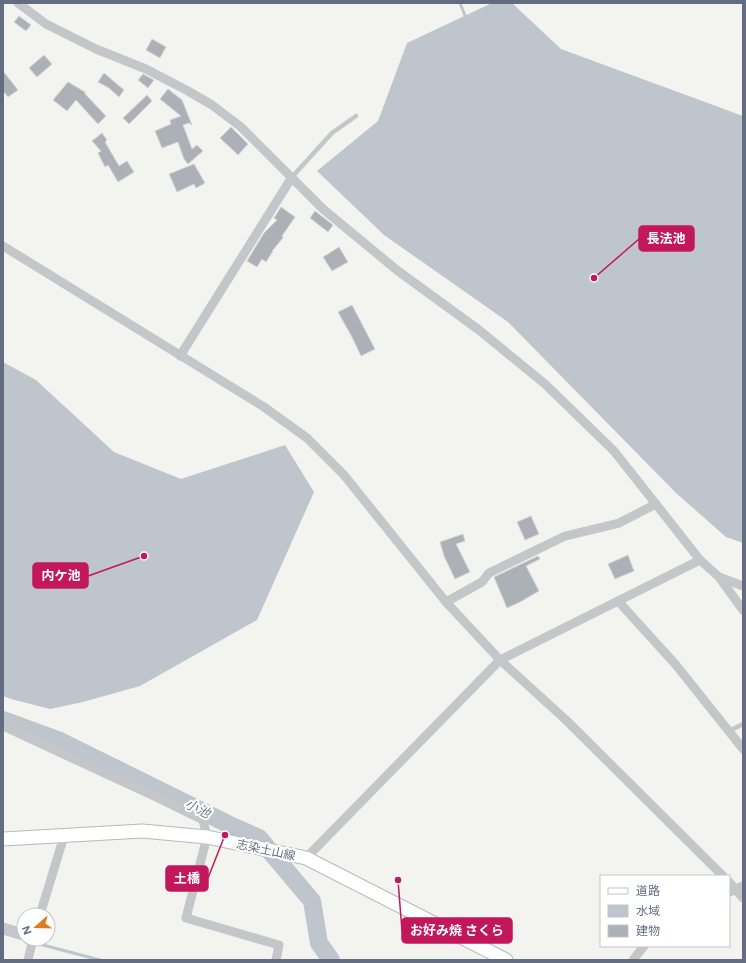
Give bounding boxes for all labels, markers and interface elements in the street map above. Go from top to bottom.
callout: 長法池 [639,226,694,251]
text: 長法池 [646,231,686,246]
callout: 内ケ池 [33,563,88,588]
text: 内ケ池 [41,568,81,583]
water label: 小池 [183,796,215,822]
street label: 志染土山線 [235,837,297,863]
callout: 土橋 [166,866,208,891]
text: 土橋 [174,871,200,886]
legend [600,875,730,947]
text: 道路 [636,884,660,898]
text: 水域 [636,904,660,918]
north arrow [16,907,56,947]
callout: お好み焼 さくら [402,918,512,943]
text: お好み焼 さくら [410,923,504,938]
text: N [20,924,35,936]
text: 建物 [636,924,660,938]

